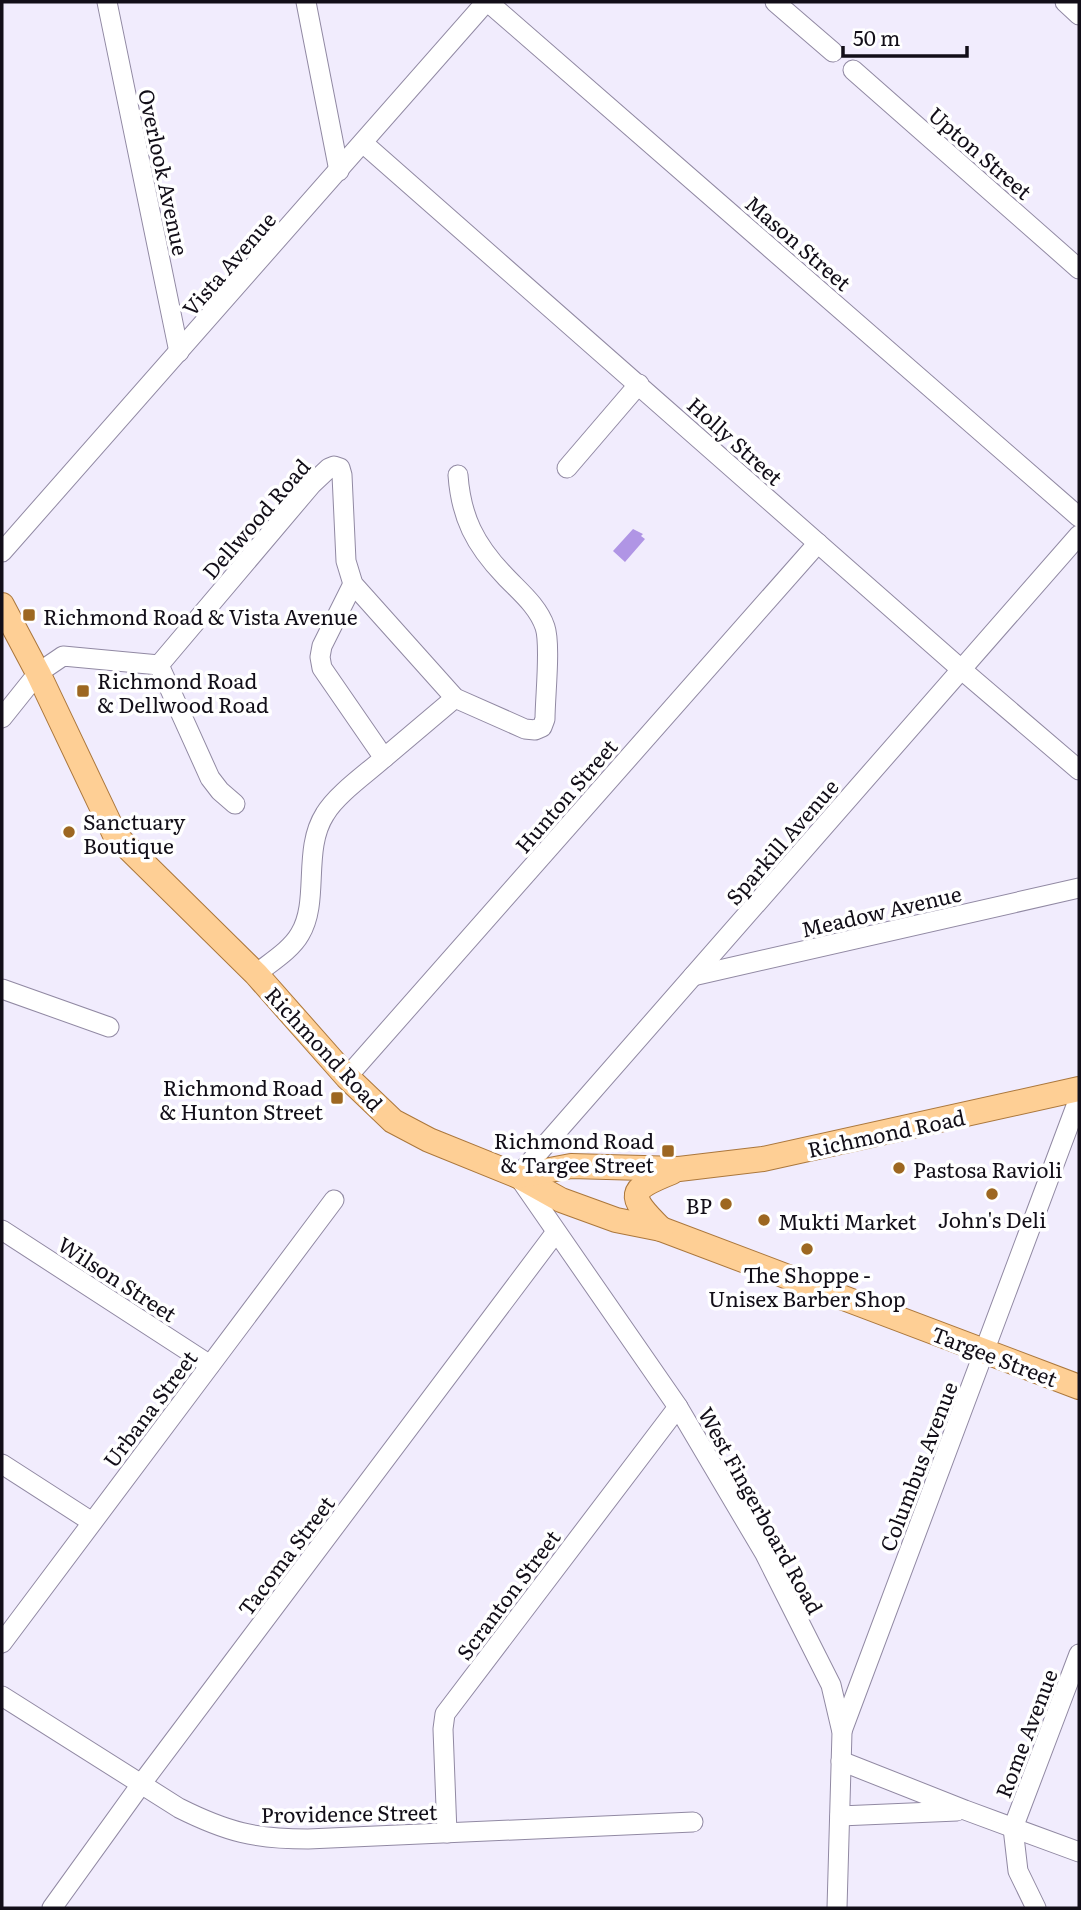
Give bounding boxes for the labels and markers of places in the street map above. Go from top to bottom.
place label: Richmond Road & Vista Avenue [43,600,358,631]
marker: Richmond Road & Vista Avenue [21,607,37,623]
place label: Richmond Road & Dellwood Road [97,664,269,719]
marker: Richmond Road & Dellwood Road [75,683,91,699]
place label: Sanctuary Boutique [83,805,186,860]
marker: Sanctuary Boutique [61,824,77,840]
place label: Richmond Road & Hunton Street [159,1071,324,1126]
marker: Richmond Road & Hunton Street [329,1090,345,1106]
place label: Richmond Road & Targee Street [494,1124,655,1179]
marker: Richmond Road & Targee Street [660,1143,676,1159]
place label: Pastosa Ravioli [913,1153,1062,1184]
marker: Pastosa Ravioli [891,1160,907,1176]
marker: John's Deli [984,1186,1000,1202]
place label: BP [685,1189,712,1220]
marker: BP [718,1196,734,1212]
place label: John's Deli [938,1203,1046,1234]
place label: Mukti Market [778,1205,917,1236]
marker: Mukti Market [756,1212,772,1228]
marker: The Shoppe - Unisex Barber Shop [799,1241,815,1257]
place label: The Shoppe - Unisex Barber Shop [708,1258,906,1313]

